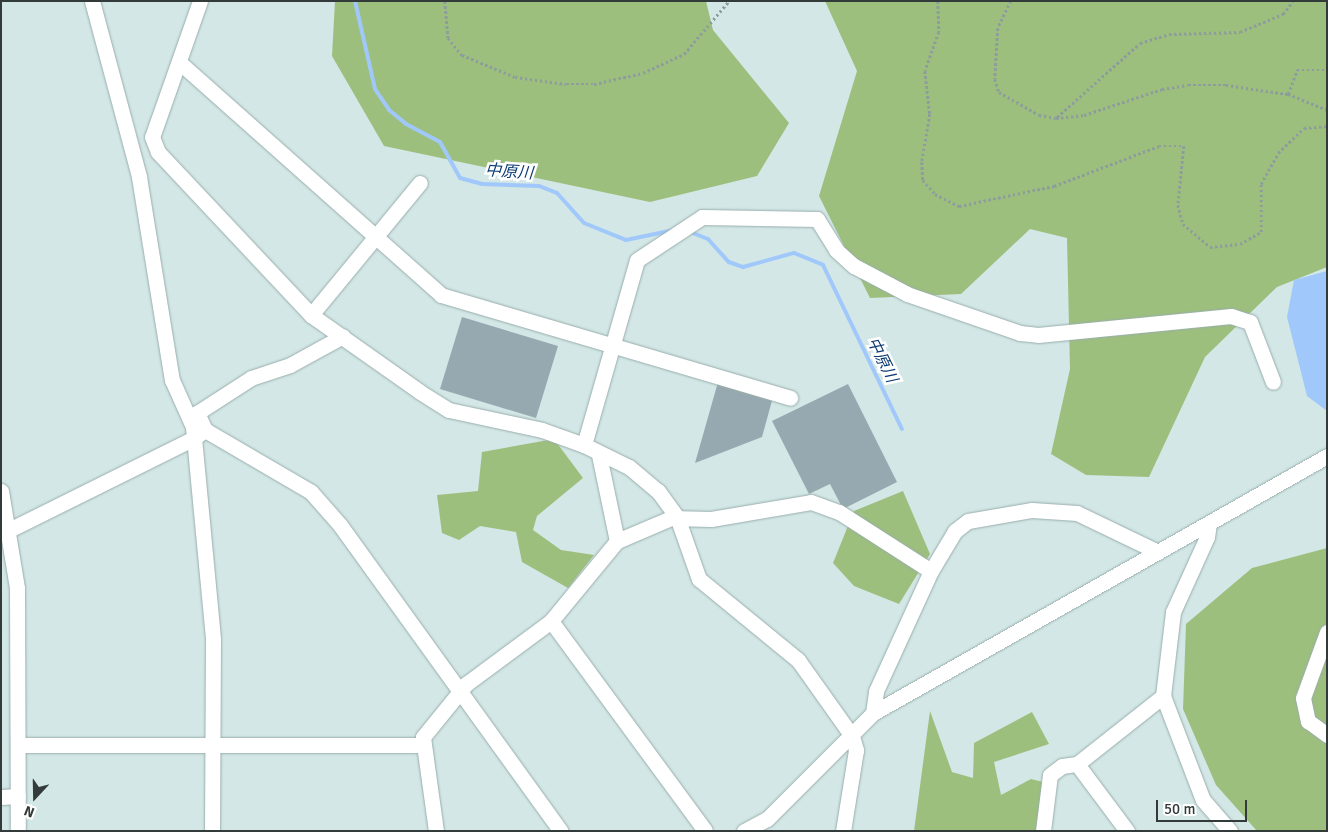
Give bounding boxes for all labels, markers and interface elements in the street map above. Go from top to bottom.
water label: 中原川 [484,161,534,183]
water label: 中原川 [863,334,901,386]
north arrow [10,772,60,822]
scale bar [1158,790,1249,822]
text: 50 m [1164,800,1195,818]
text: N [22,802,37,821]

